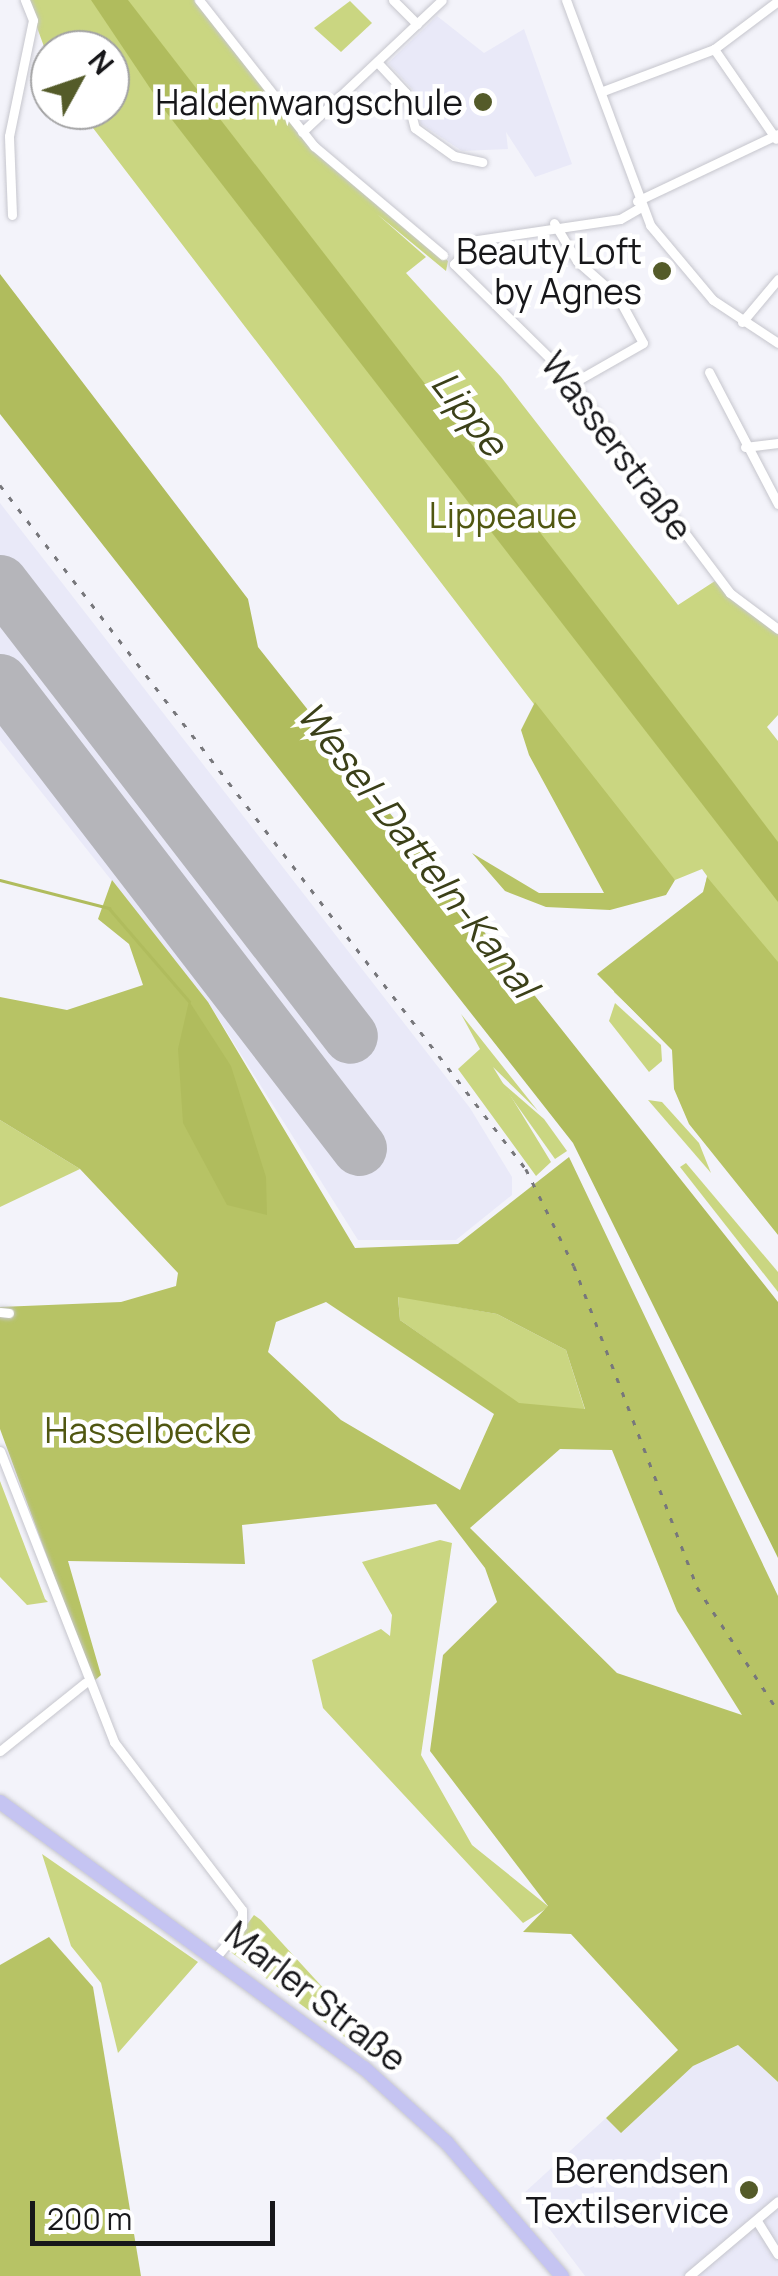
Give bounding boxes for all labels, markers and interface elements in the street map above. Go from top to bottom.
north arrow [30,30,130,130]
text: N [80,42,122,82]
place label: Haldenwangschule [155,81,463,123]
marker: Haldenwangschule [472,91,494,113]
place label: Beauty Loft by Agnes [456,230,642,312]
marker: Beauty Loft by Agnes [651,260,673,282]
street label: Wasserstraße [533,344,701,548]
water label: Lippe [423,361,517,465]
park label: Lippeaue [429,494,577,536]
water label: Wesel-Datteln-Kanal [288,692,548,1006]
park label: Hasselbecke [45,1409,251,1451]
street label: Marler Straße [217,1912,415,2080]
place label: Berendsen Textilservice [526,2149,729,2231]
marker: Berendsen Textilservice [738,2179,760,2201]
scale bar [35,2181,280,2243]
text: 200 m [47,2198,132,2239]

